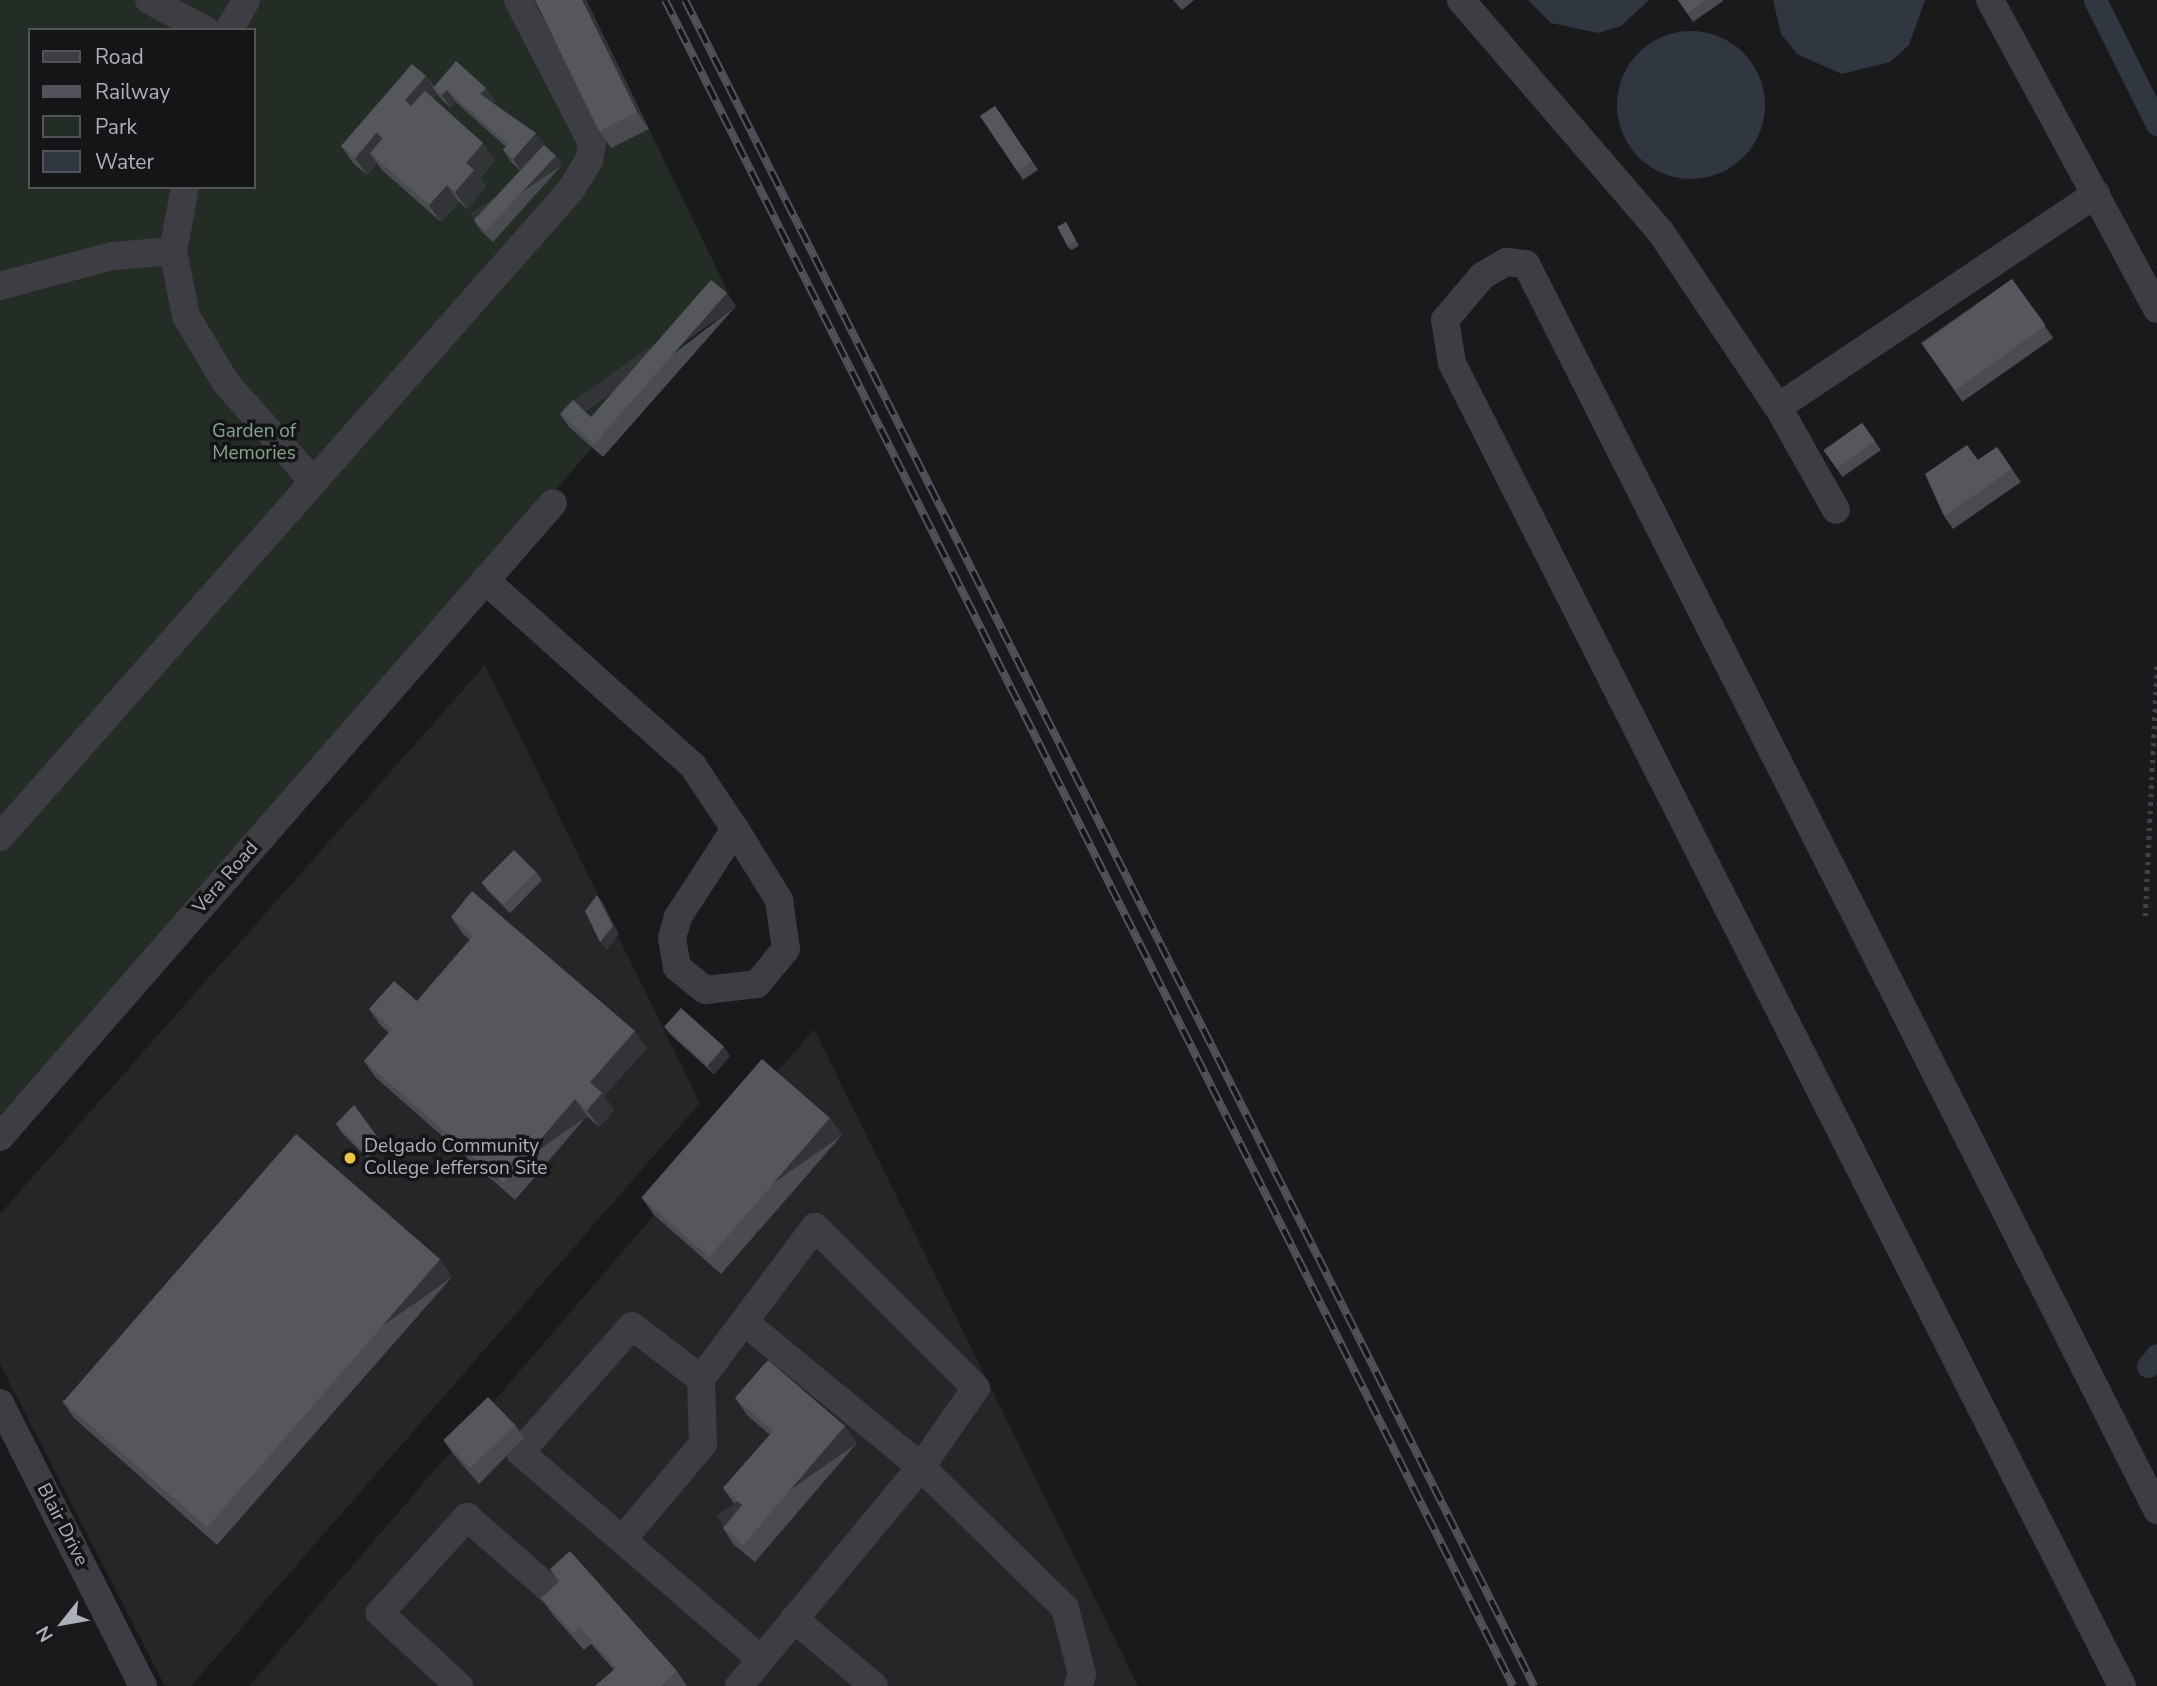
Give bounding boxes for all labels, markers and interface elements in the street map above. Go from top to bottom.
legend [28,28,256,189]
text: Road [95,43,144,71]
text: Railway [95,78,170,106]
text: Park [95,113,137,141]
text: Water [95,148,154,176]
park label: Garden of Memories [212,421,296,465]
street label: Vera Road [189,837,263,919]
place label: Delgado Community College Jefferson Site [364,1136,547,1180]
marker: Delgado Community College Jefferson Site [342,1150,358,1166]
street label: Blair Drive [31,1480,93,1570]
north arrow [28,1588,98,1658]
text: N [30,1621,60,1647]

